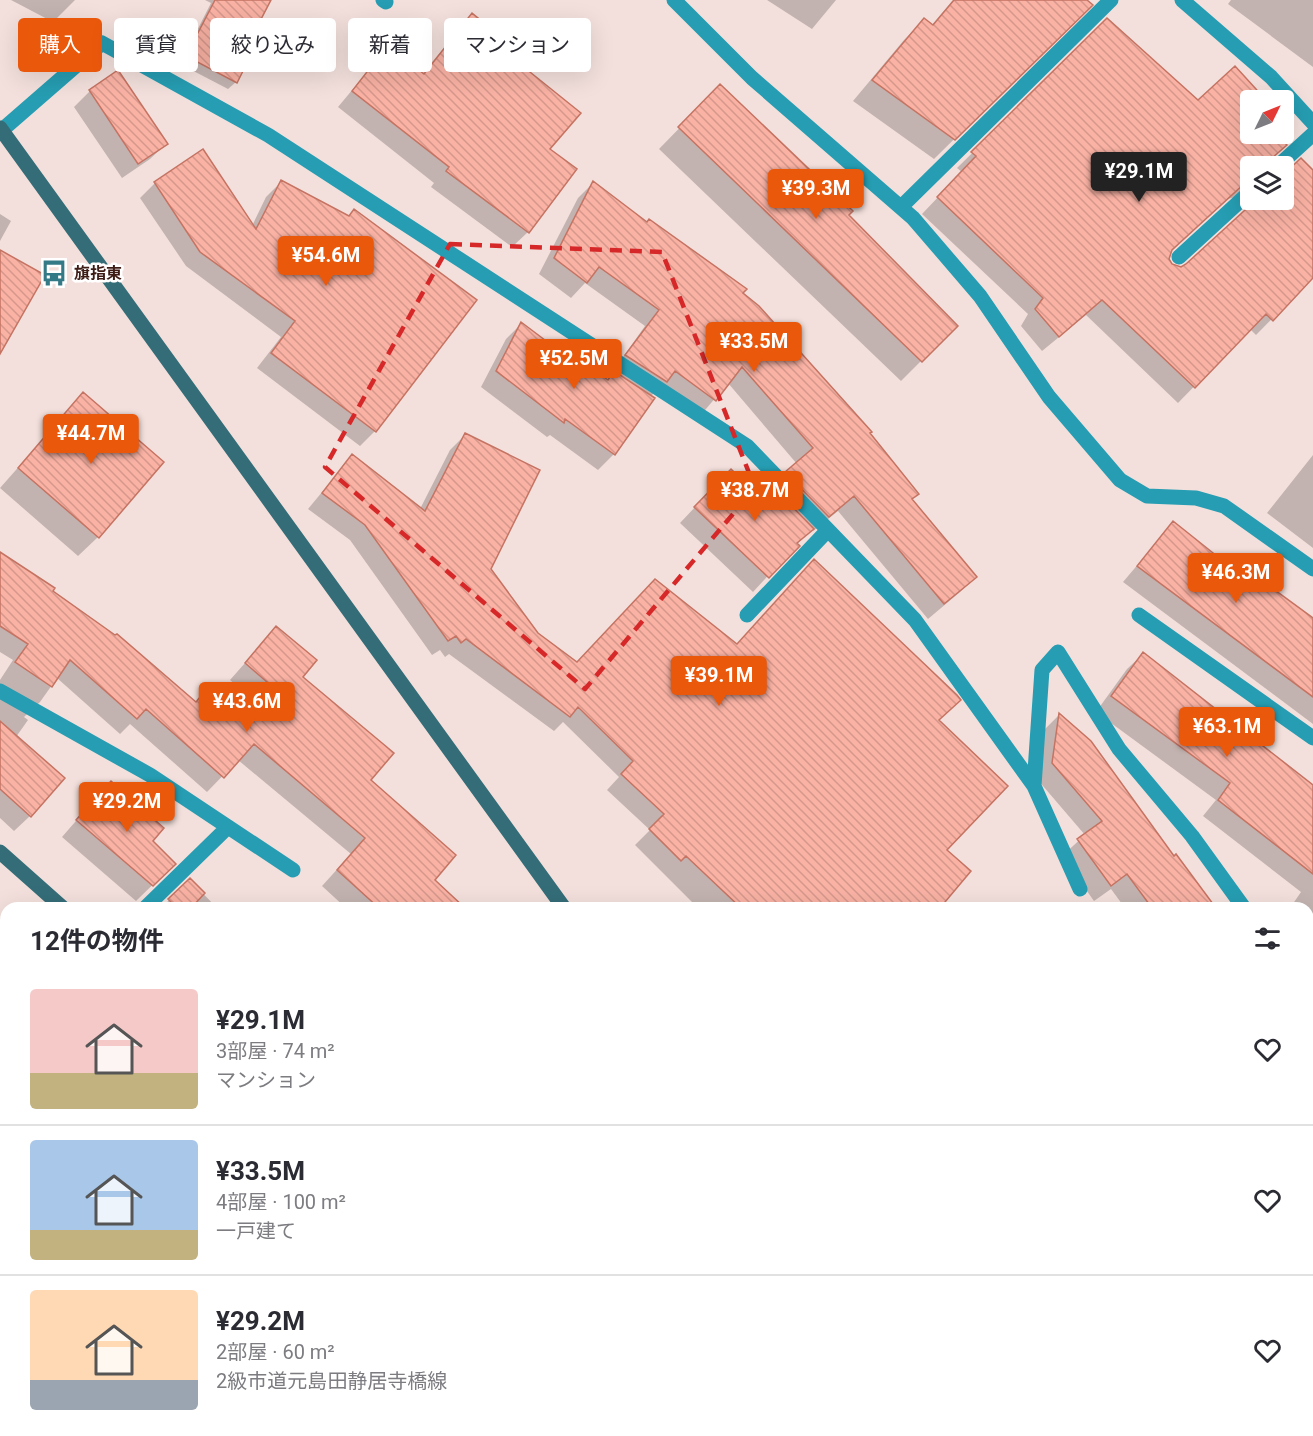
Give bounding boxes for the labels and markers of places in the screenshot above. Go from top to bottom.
pin: ¥29.1M [1090,152,1188,203]
pin: ¥39.3M [767,169,865,220]
pin: ¥54.6M [277,236,375,287]
bus stop icon: 旗指東 [39,258,69,288]
place label: 旗指東 [74,264,122,283]
pin: ¥33.5M [705,322,803,373]
pin: ¥52.5M [525,339,623,390]
pin: ¥44.7M [42,414,140,465]
pin: ¥38.7M [706,471,804,522]
pin: ¥46.3M [1187,553,1285,604]
pin: ¥39.1M [670,656,768,707]
pin: ¥43.6M [198,682,296,733]
pin: ¥63.1M [1178,707,1276,758]
pin: ¥29.2M [78,782,176,833]

